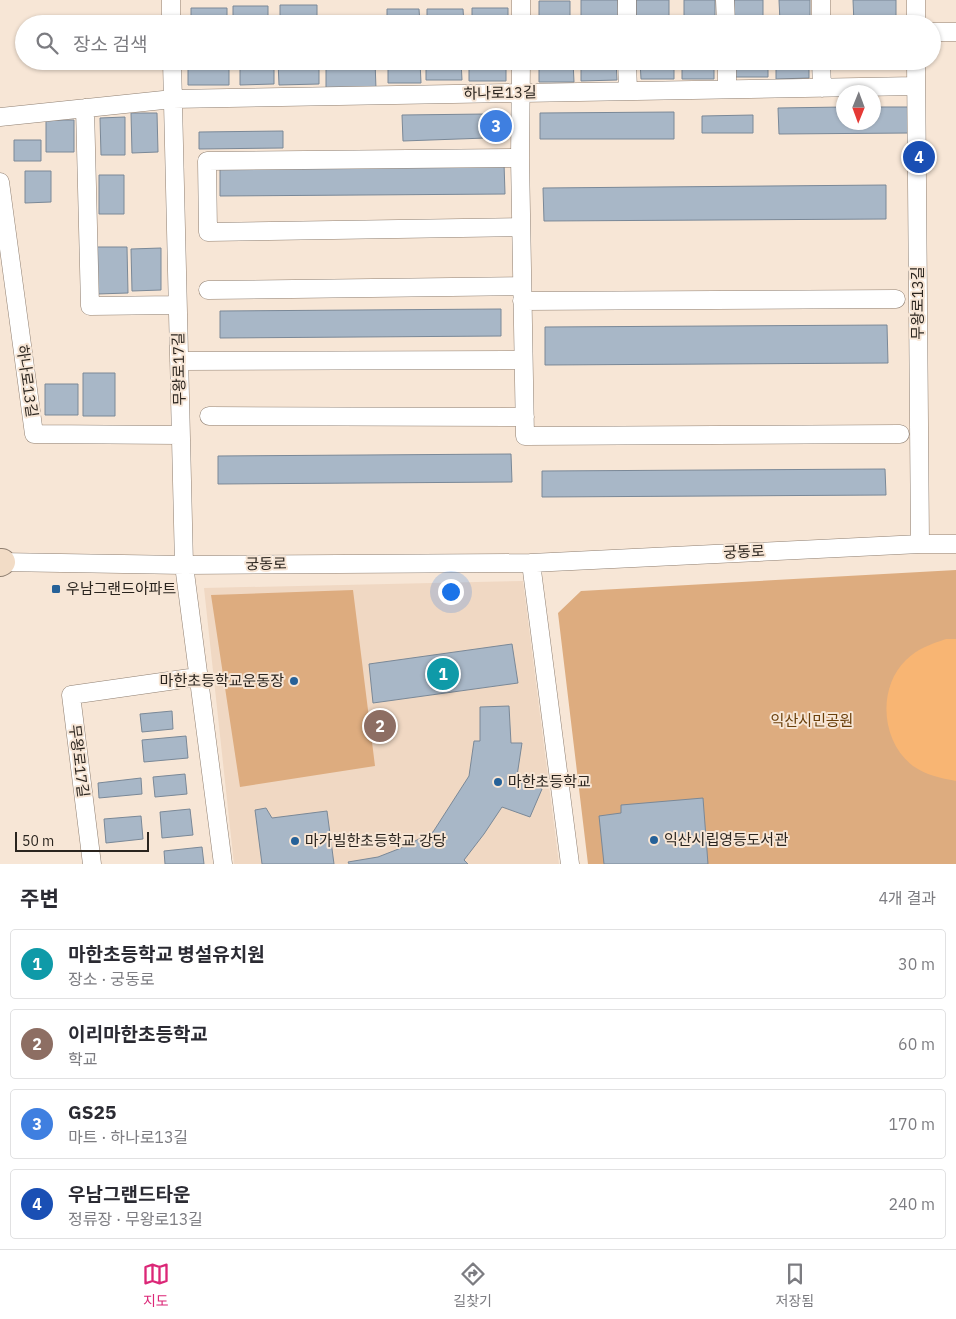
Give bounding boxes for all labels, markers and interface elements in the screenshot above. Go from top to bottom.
search box [15,15,941,70]
icon: search [33,29,61,57]
text: 장소 검색 [73,32,147,56]
street label: 하나로13길 [463,82,537,103]
north arrow [836,85,881,130]
pin: 3 [480,107,512,145]
pin: 4 [903,138,935,176]
street label: 무왕로13길 [908,266,927,340]
street label: 무왕로17길 [168,332,189,406]
street label: 하나로13길 [13,343,42,418]
street label: 궁동로 [723,541,765,562]
street label: 궁동로 [245,554,287,573]
place label: 우남그랜드아파트 [66,579,177,598]
your location [438,579,464,605]
marker: 우남그랜드아파트 [50,583,62,595]
pin: 1 [427,655,459,693]
place label: 마한초등학교운동장 [160,671,284,690]
marker: 마한초등학교운동장 [288,675,300,687]
pin: 2 [364,707,396,745]
park label: 익산시민공원 [771,711,853,730]
street label: 무왕로17길 [66,723,93,798]
place label: 마한초등학교 [508,772,591,791]
marker: 마한초등학교 [492,776,504,788]
scale bar [15,829,149,852]
place label: 익산시립영등도서관 [664,830,788,849]
place label: 마가빌한초등학교 강당 [305,831,447,850]
text: 50 m [22,832,54,850]
marker: 익산시립영등도서관 [648,834,660,846]
marker: 마가빌한초등학교 강당 [289,835,301,847]
text: 주변 [20,884,59,912]
text: 4개 결과 [878,888,936,908]
text: 마한초등학교 병설유치원 [68,942,265,966]
text: 1 [32,954,42,974]
text: 30 m [898,954,935,974]
text: 장소 · 궁동로 [68,969,154,989]
text: 이리마한초등학교 [68,1022,208,1046]
text: 2 [32,1034,42,1054]
text: 60 m [898,1034,935,1054]
text: 학교 [68,1049,97,1069]
text: GS25 [68,1100,116,1124]
text: 3 [32,1114,42,1134]
text: 170 m [888,1114,935,1134]
text: 마트 · 하나로13길 [68,1127,188,1147]
text: 우남그랜드타운 [68,1182,190,1206]
text: 4 [32,1194,42,1214]
text: 240 m [888,1194,935,1214]
text: 정류장 · 무왕로13길 [68,1209,203,1229]
tab: 지도 [142,1260,170,1310]
tab: 길찾기 [453,1260,492,1310]
tab: 저장됨 [776,1260,814,1310]

